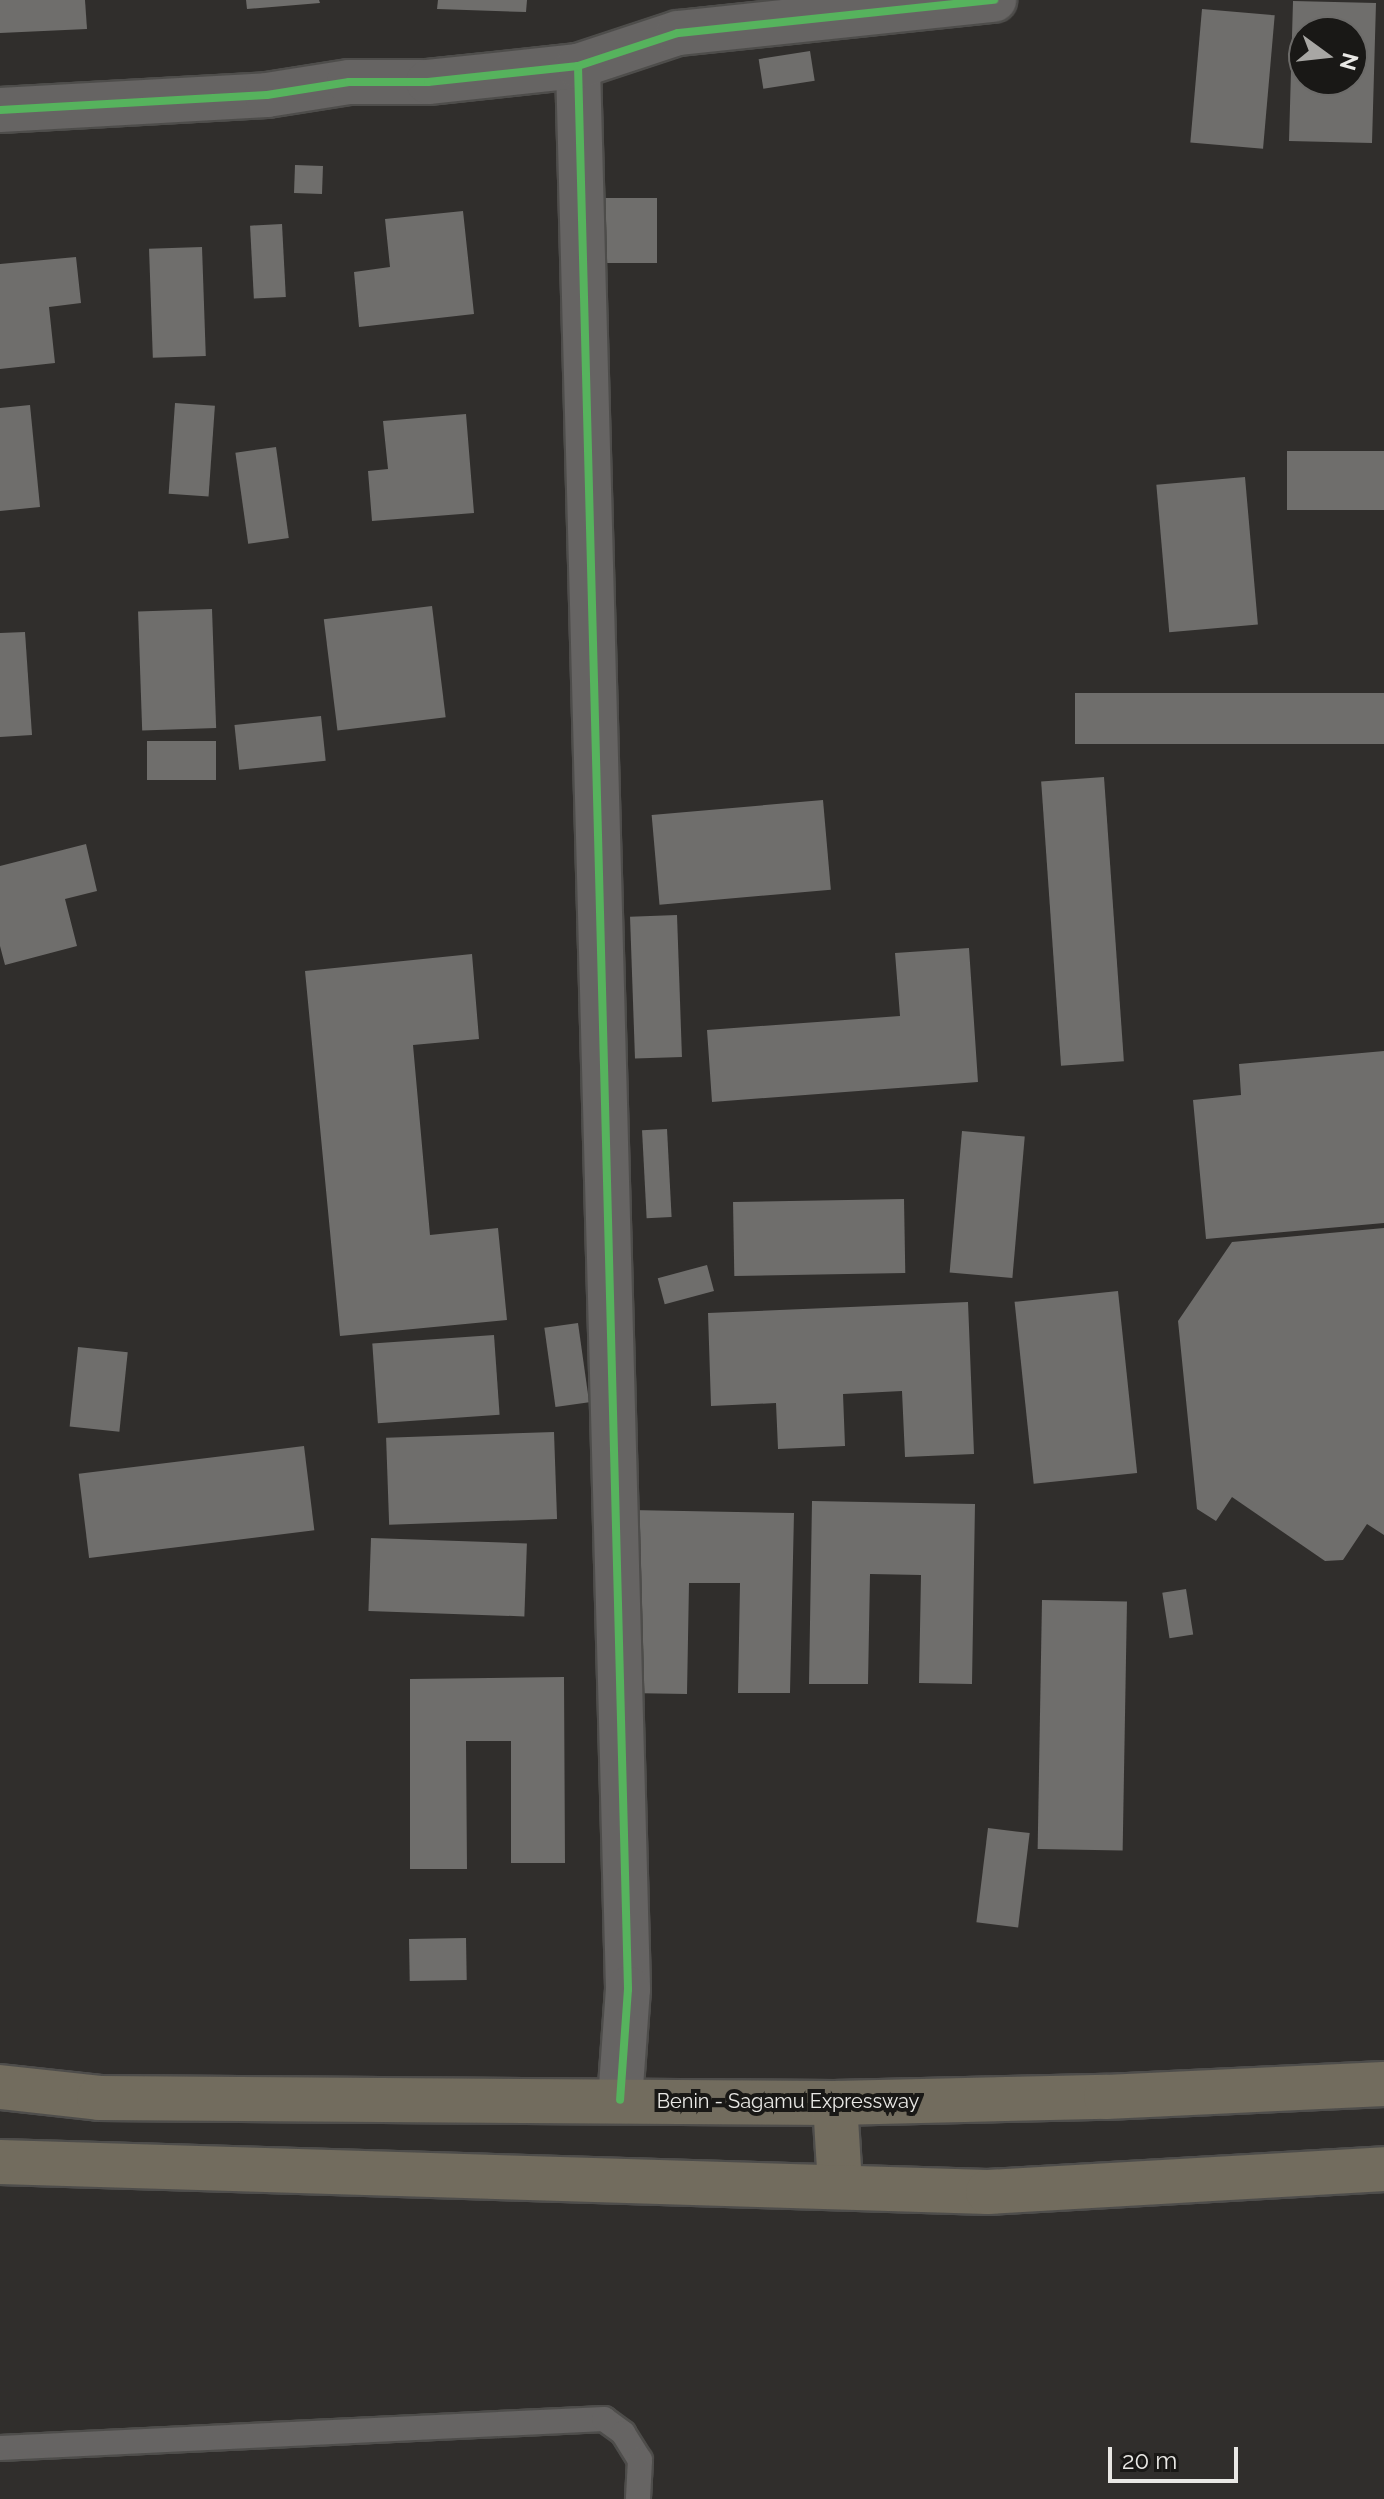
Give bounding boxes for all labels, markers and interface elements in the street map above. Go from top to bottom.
north arrow [1288,16,1368,96]
text: N [1335,50,1364,73]
street label: Benin - Sagamu Expressway [657,2089,919,2113]
scale bar [1112,2431,1242,2481]
text: 20 m [1122,2446,1177,2475]

